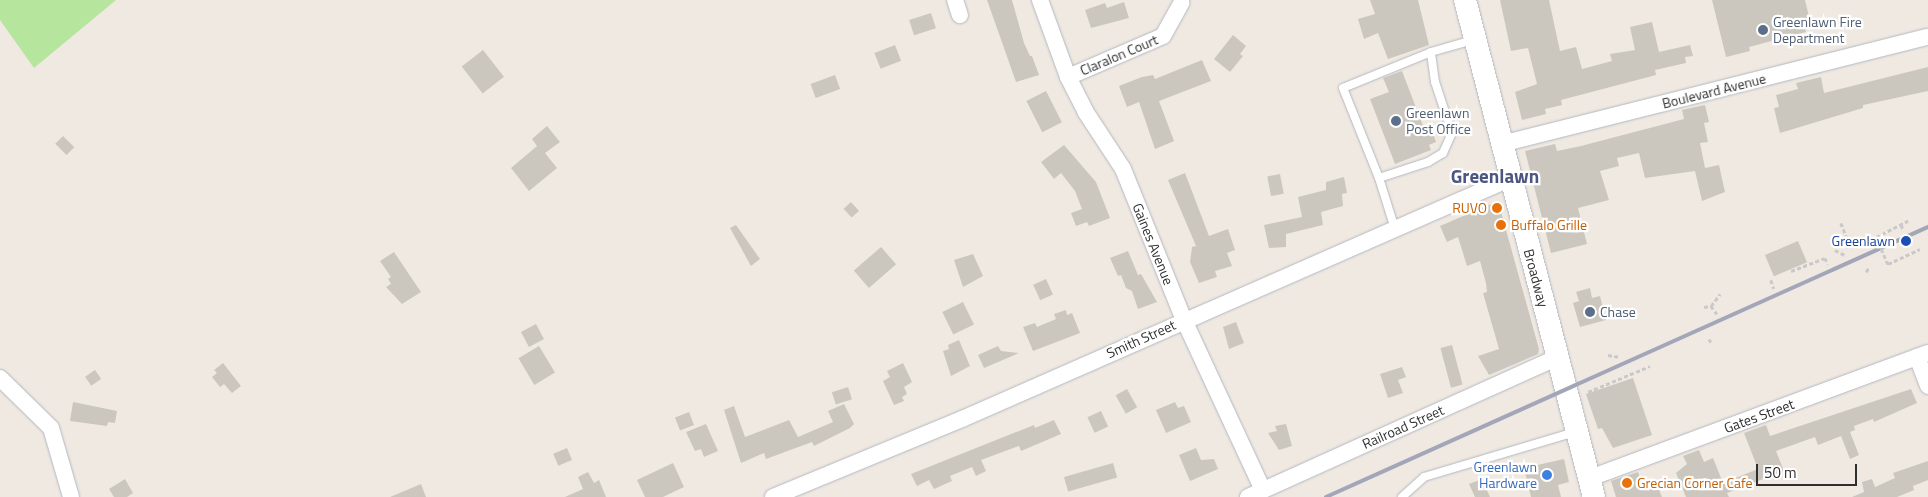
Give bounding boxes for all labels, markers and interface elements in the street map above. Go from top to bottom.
place label: Greenlawn Fire Department [1773,14,1862,46]
marker: Greenlawn Fire Department [1757,24,1769,36]
street label: Claralon Court [1078,31,1160,79]
street label: Boulevard Avenue [1660,70,1768,112]
place label: Greenlawn Post Office [1406,105,1471,138]
marker: Greenlawn Post Office [1390,115,1402,127]
district label: Greenlawn [1451,165,1539,187]
place label: RUVO [1452,200,1487,216]
street label: Gaines Avenue [1129,201,1177,287]
marker: RUVO [1491,202,1503,214]
place label: Buffalo Grille [1511,217,1587,233]
marker: Buffalo Grille [1495,219,1507,231]
place label: Greenlawn [1832,233,1895,249]
marker: Greenlawn [1899,234,1913,248]
street label: Broadway [1520,247,1552,309]
place label: Chase [1600,304,1636,320]
marker: Chase [1584,306,1596,318]
street label: Smith Street [1104,316,1178,362]
street label: Gates Street [1722,396,1796,436]
street label: Railroad Street [1360,402,1446,452]
scale bar [1758,454,1859,486]
place label: Greenlawn Hardware [1474,459,1537,492]
text: 50 m [1764,461,1797,484]
marker: Greenlawn Hardware [1541,469,1553,481]
place label: Grecian Corner Cafe [1637,475,1753,491]
marker: Grecian Corner Cafe [1621,477,1633,489]

